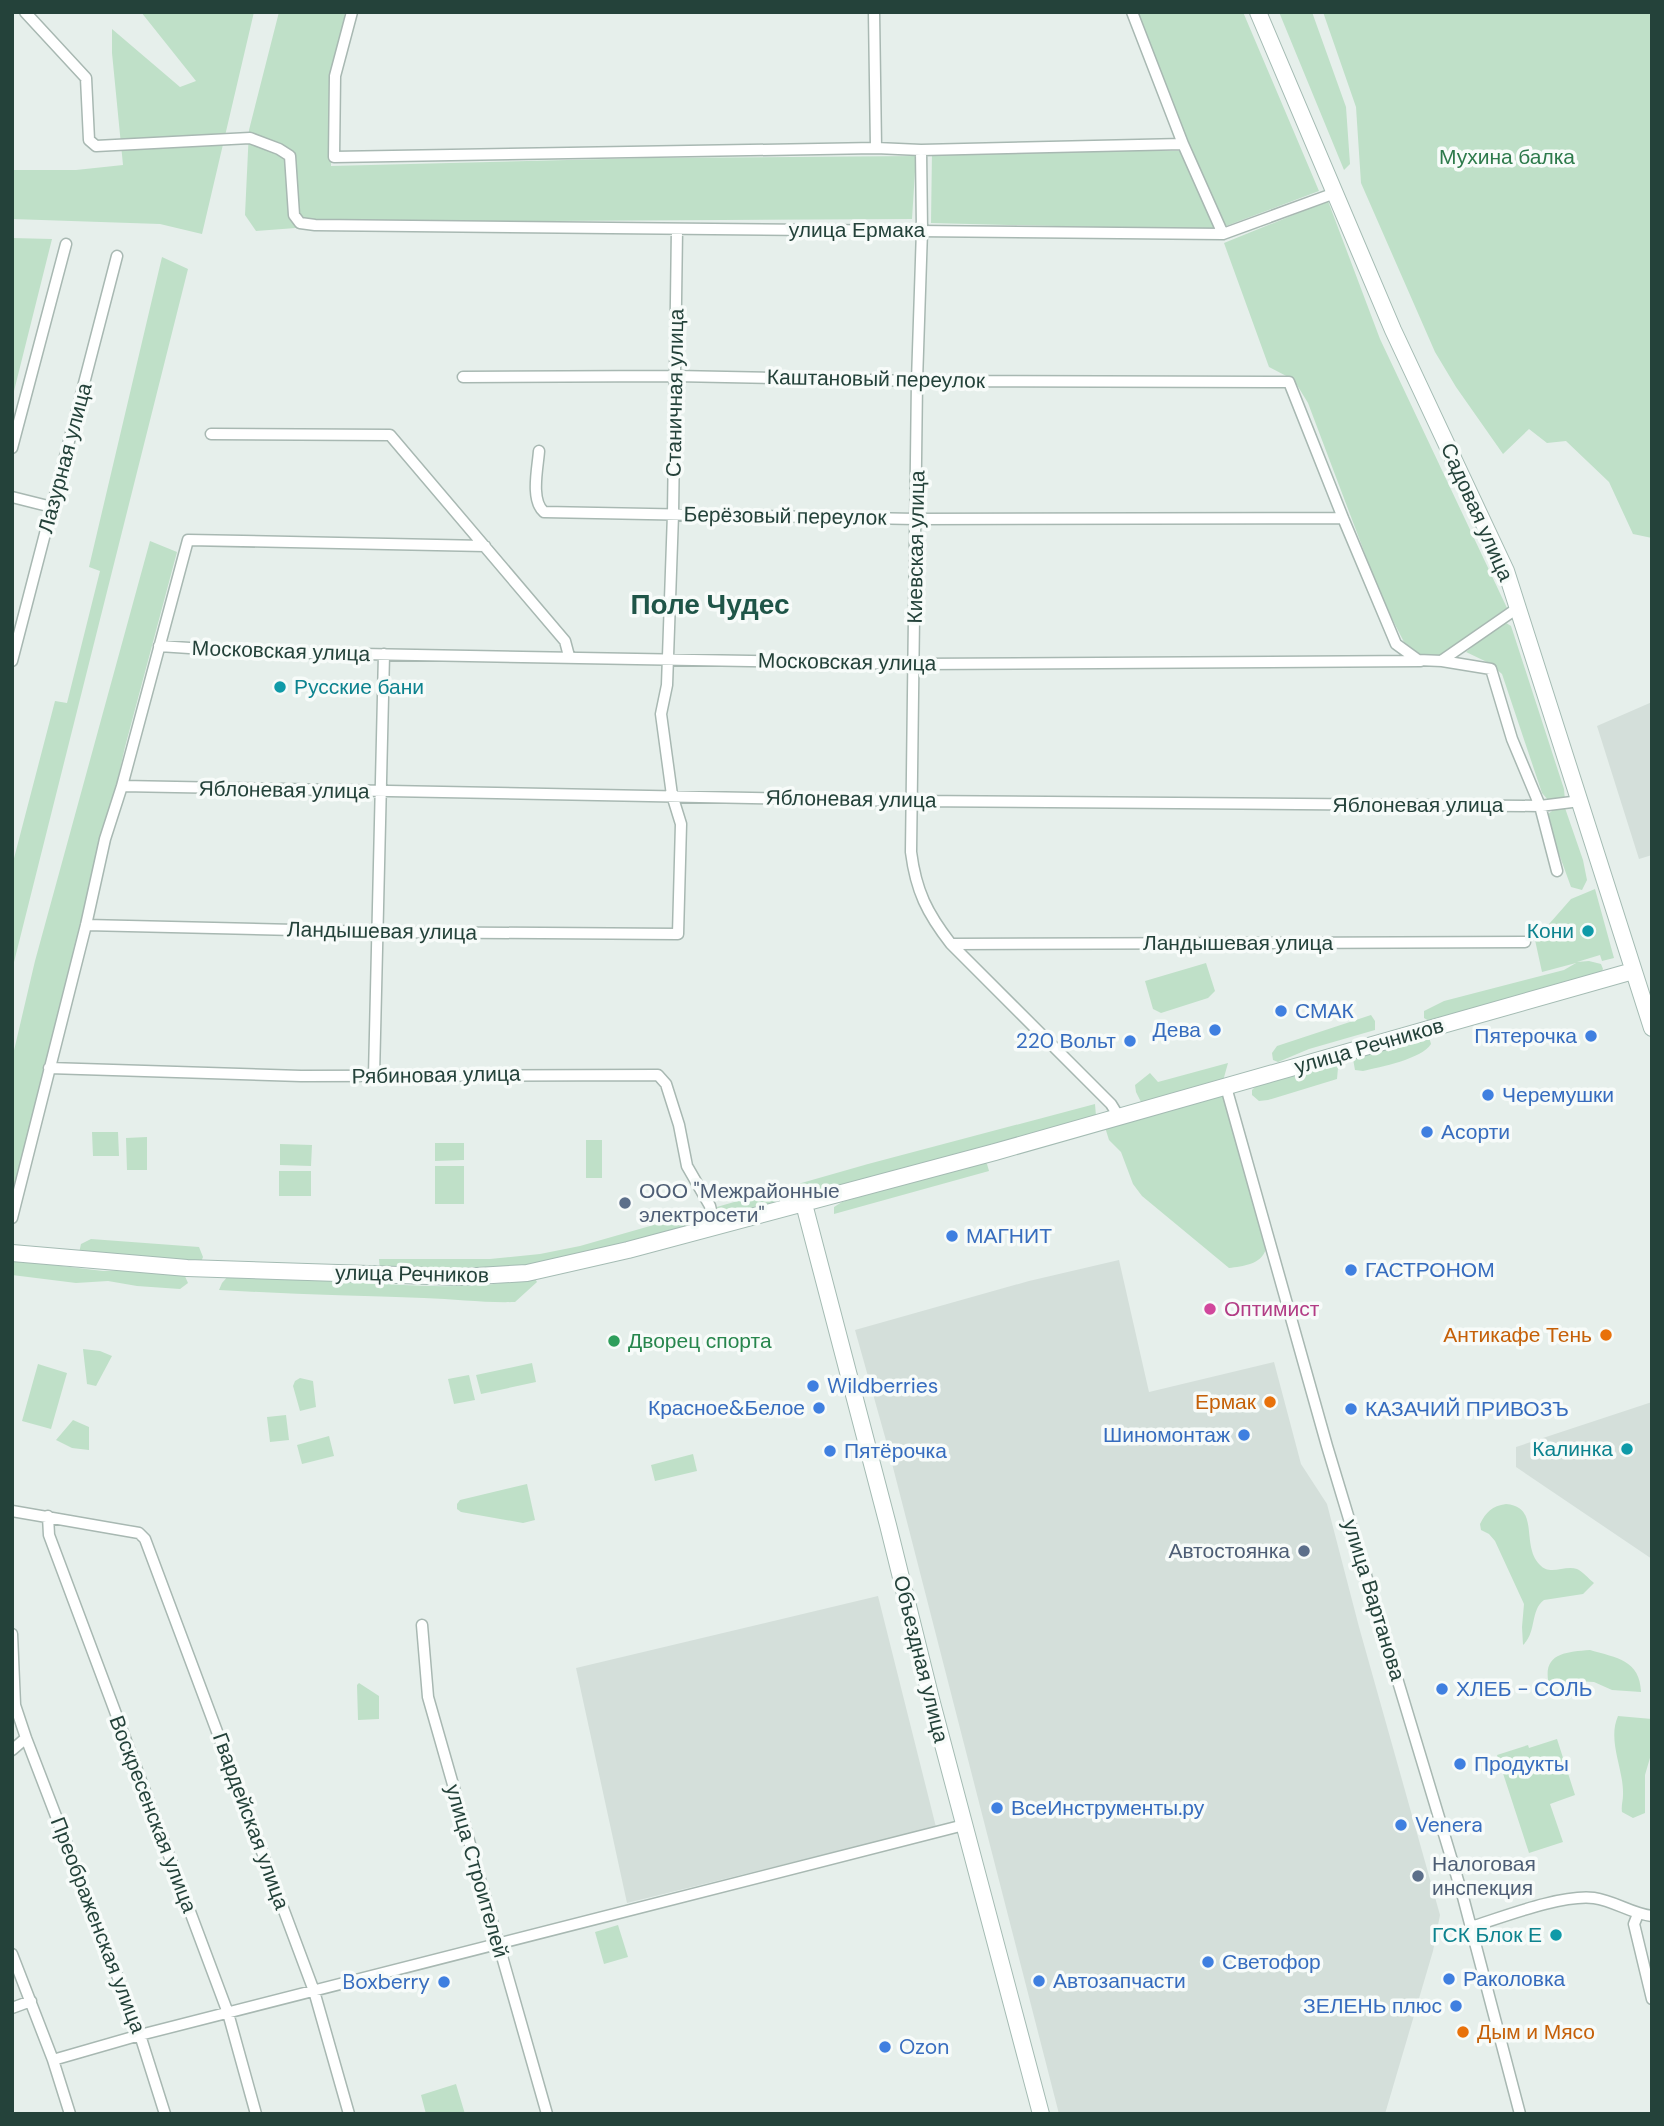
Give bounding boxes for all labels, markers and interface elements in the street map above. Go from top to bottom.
park label: Мухина балка [1439,143,1575,171]
street label: улица Ермака [789,216,926,244]
street label: Станичная улица [660,308,690,477]
street label: Каштановый переулок [767,363,986,395]
street label: Лазурная улица [31,379,99,536]
street label: Садовая улица [1434,439,1520,586]
street label: Киевская улица [901,470,931,624]
street label: Берёзовый переулок [683,500,888,532]
district label: Поле Чудес [630,586,790,623]
street label: Московская улица [191,634,371,668]
street label: Московская улица [758,646,937,678]
place label: Русские бани [294,673,424,701]
marker: Русские бани [272,679,288,695]
street label: Яблоневая улица [198,775,370,805]
street label: Яблоневая улица [765,784,937,814]
street label: Яблоневая улица [1333,791,1504,819]
street label: Ландышевая улица [287,915,478,947]
place label: Кони [1527,917,1574,945]
marker: Кони [1580,923,1596,939]
street label: Ландышевая улица [1143,929,1333,957]
place label: СМАК [1295,997,1354,1025]
marker: СМАК [1273,1003,1289,1019]
street label: улица Речников [1291,1011,1447,1081]
place label: Дева [1152,1016,1201,1044]
marker: Дева [1207,1022,1223,1038]
place label: Пятерочка [1474,1022,1577,1050]
place label: 220 Вольт [1016,1027,1116,1055]
marker: Пятерочка [1583,1028,1599,1044]
marker: 220 Вольт [1122,1033,1138,1049]
street label: Рябиновая улица [351,1060,521,1090]
place label: Черемушки [1502,1081,1614,1109]
marker: Черемушки [1480,1087,1496,1103]
place label: Асорти [1441,1118,1510,1146]
marker: Асорти [1419,1124,1435,1140]
place label: ООО "Межрайонные электросети" [639,1177,840,1229]
marker: ООО "Межрайонные электросети" [617,1195,633,1211]
place label: МАГНИТ [966,1222,1052,1250]
marker: МАГНИТ [944,1228,960,1244]
place label: ГАСТРОНОМ [1365,1256,1495,1284]
street label: улица Речников [335,1259,489,1289]
marker: ГАСТРОНОМ [1343,1262,1359,1278]
place label: Оптимист [1224,1295,1320,1323]
marker: Оптимист [1202,1301,1218,1317]
place label: Антикафе Тень [1443,1321,1592,1349]
place label: Дворец спорта [628,1327,772,1355]
marker: Антикафе Тень [1598,1327,1614,1343]
marker: Дворец спорта [606,1333,622,1349]
place label: Wildberries [827,1372,938,1400]
marker: Wildberries [805,1378,821,1394]
place label: Ермак [1195,1388,1257,1416]
place label: Красное&Белое [648,1394,805,1422]
marker: Ермак [1262,1394,1278,1410]
place label: КАЗАЧИЙ ПРИВОЗЪ [1365,1395,1569,1423]
marker: Красное&Белое [811,1400,827,1416]
marker: КАЗАЧИЙ ПРИВОЗЪ [1343,1401,1359,1417]
place label: Шиномонтаж [1103,1421,1230,1449]
marker: Шиномонтаж [1236,1427,1252,1443]
place label: Калинка [1532,1435,1613,1463]
place label: Пятёрочка [844,1437,947,1465]
marker: Калинка [1619,1441,1635,1457]
marker: Пятёрочка [822,1443,838,1459]
street label: улица Вартанова [1336,1516,1412,1684]
place label: Автостоянка [1168,1537,1290,1565]
marker: Автостоянка [1296,1543,1312,1559]
street label: Объездная улица [887,1572,955,1746]
place label: ХЛЕБ - СОЛЬ [1456,1675,1592,1703]
marker: ХЛЕБ - СОЛЬ [1434,1681,1450,1697]
street label: Воскресенская улица [102,1711,204,1917]
street label: Гвардейская улица [206,1729,296,1914]
place label: Продукты [1474,1750,1569,1778]
marker: Продукты [1452,1756,1468,1772]
street label: улица Строителей [439,1781,515,1961]
place label: ВсеИнструменты.ру [1011,1794,1205,1822]
marker: ВсеИнструменты.ру [989,1800,1005,1816]
place label: Venera [1415,1811,1483,1839]
street label: Преображенская улица [44,1813,152,2037]
marker: Venera [1393,1817,1409,1833]
place label: Налоговая инспекция [1432,1850,1536,1902]
marker: Налоговая инспекция [1410,1868,1426,1884]
place label: ГСК Блок Е [1432,1921,1542,1949]
marker: ГСК Блок Е [1548,1927,1564,1943]
place label: Светофор [1222,1948,1321,1976]
marker: Светофор [1200,1954,1216,1970]
place label: Раколовка [1463,1965,1566,1993]
place label: Автозапчасти [1053,1967,1186,1995]
place label: Boxberry [343,1968,430,1996]
marker: Раколовка [1441,1971,1457,1987]
marker: Автозапчасти [1031,1973,1047,1989]
marker: Boxberry [436,1974,452,1990]
place label: ЗЕЛЕНЬ плюс [1303,1992,1442,2020]
marker: ЗЕЛЕНЬ плюс [1448,1998,1464,2014]
place label: Дым и Мясо [1477,2018,1595,2046]
marker: Дым и Мясо [1455,2024,1471,2040]
place label: Ozon [899,2033,949,2061]
marker: Ozon [877,2039,893,2055]

